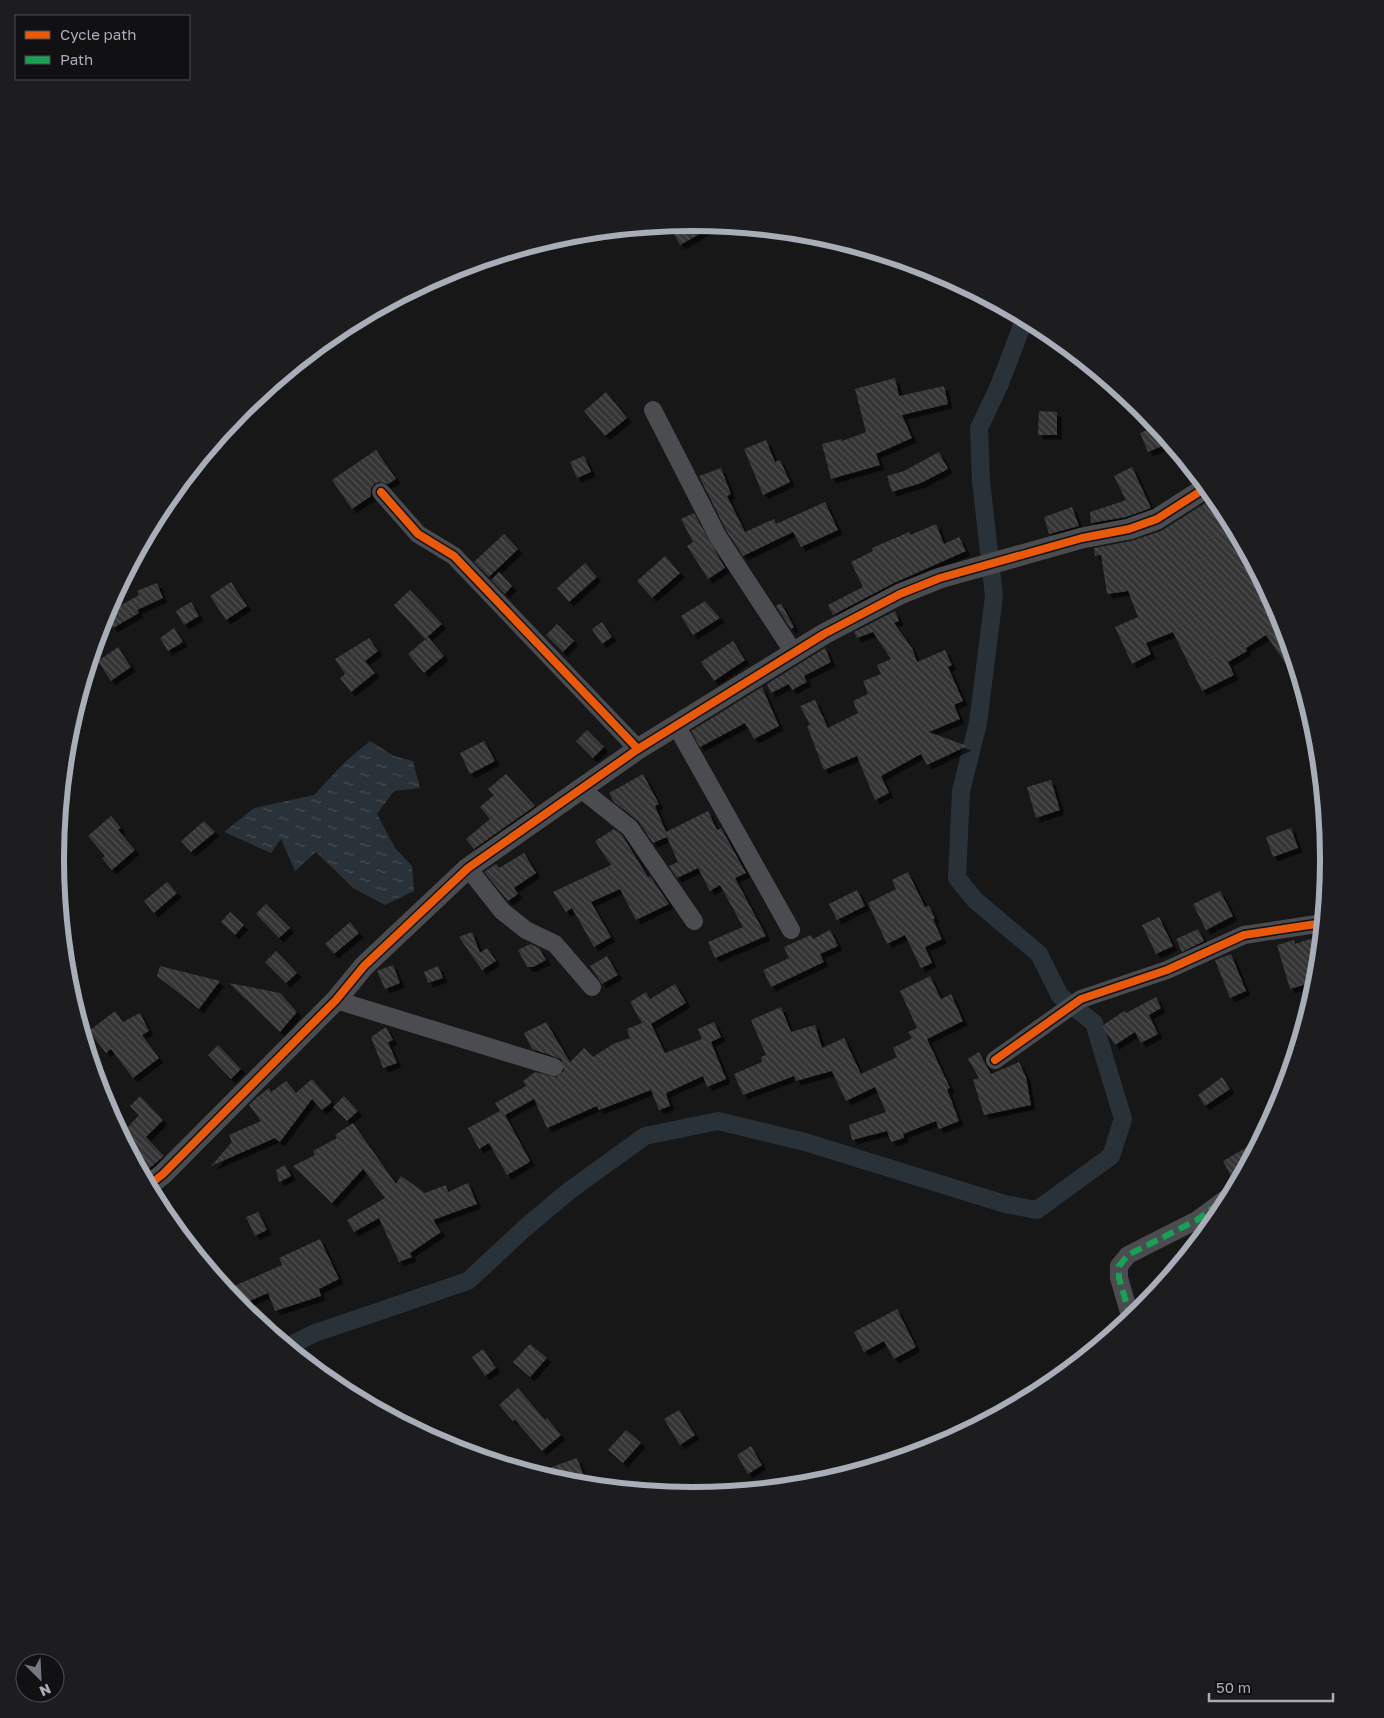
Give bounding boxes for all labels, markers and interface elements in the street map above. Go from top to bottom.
legend [15,15,190,80]
text: Cycle path [60,25,136,43]
text: Path [60,50,93,68]
north arrow [15,1653,65,1703]
scale bar [1209,1670,1333,1702]
text: 50 m [1216,1678,1251,1696]
text: N [37,1680,54,1700]

